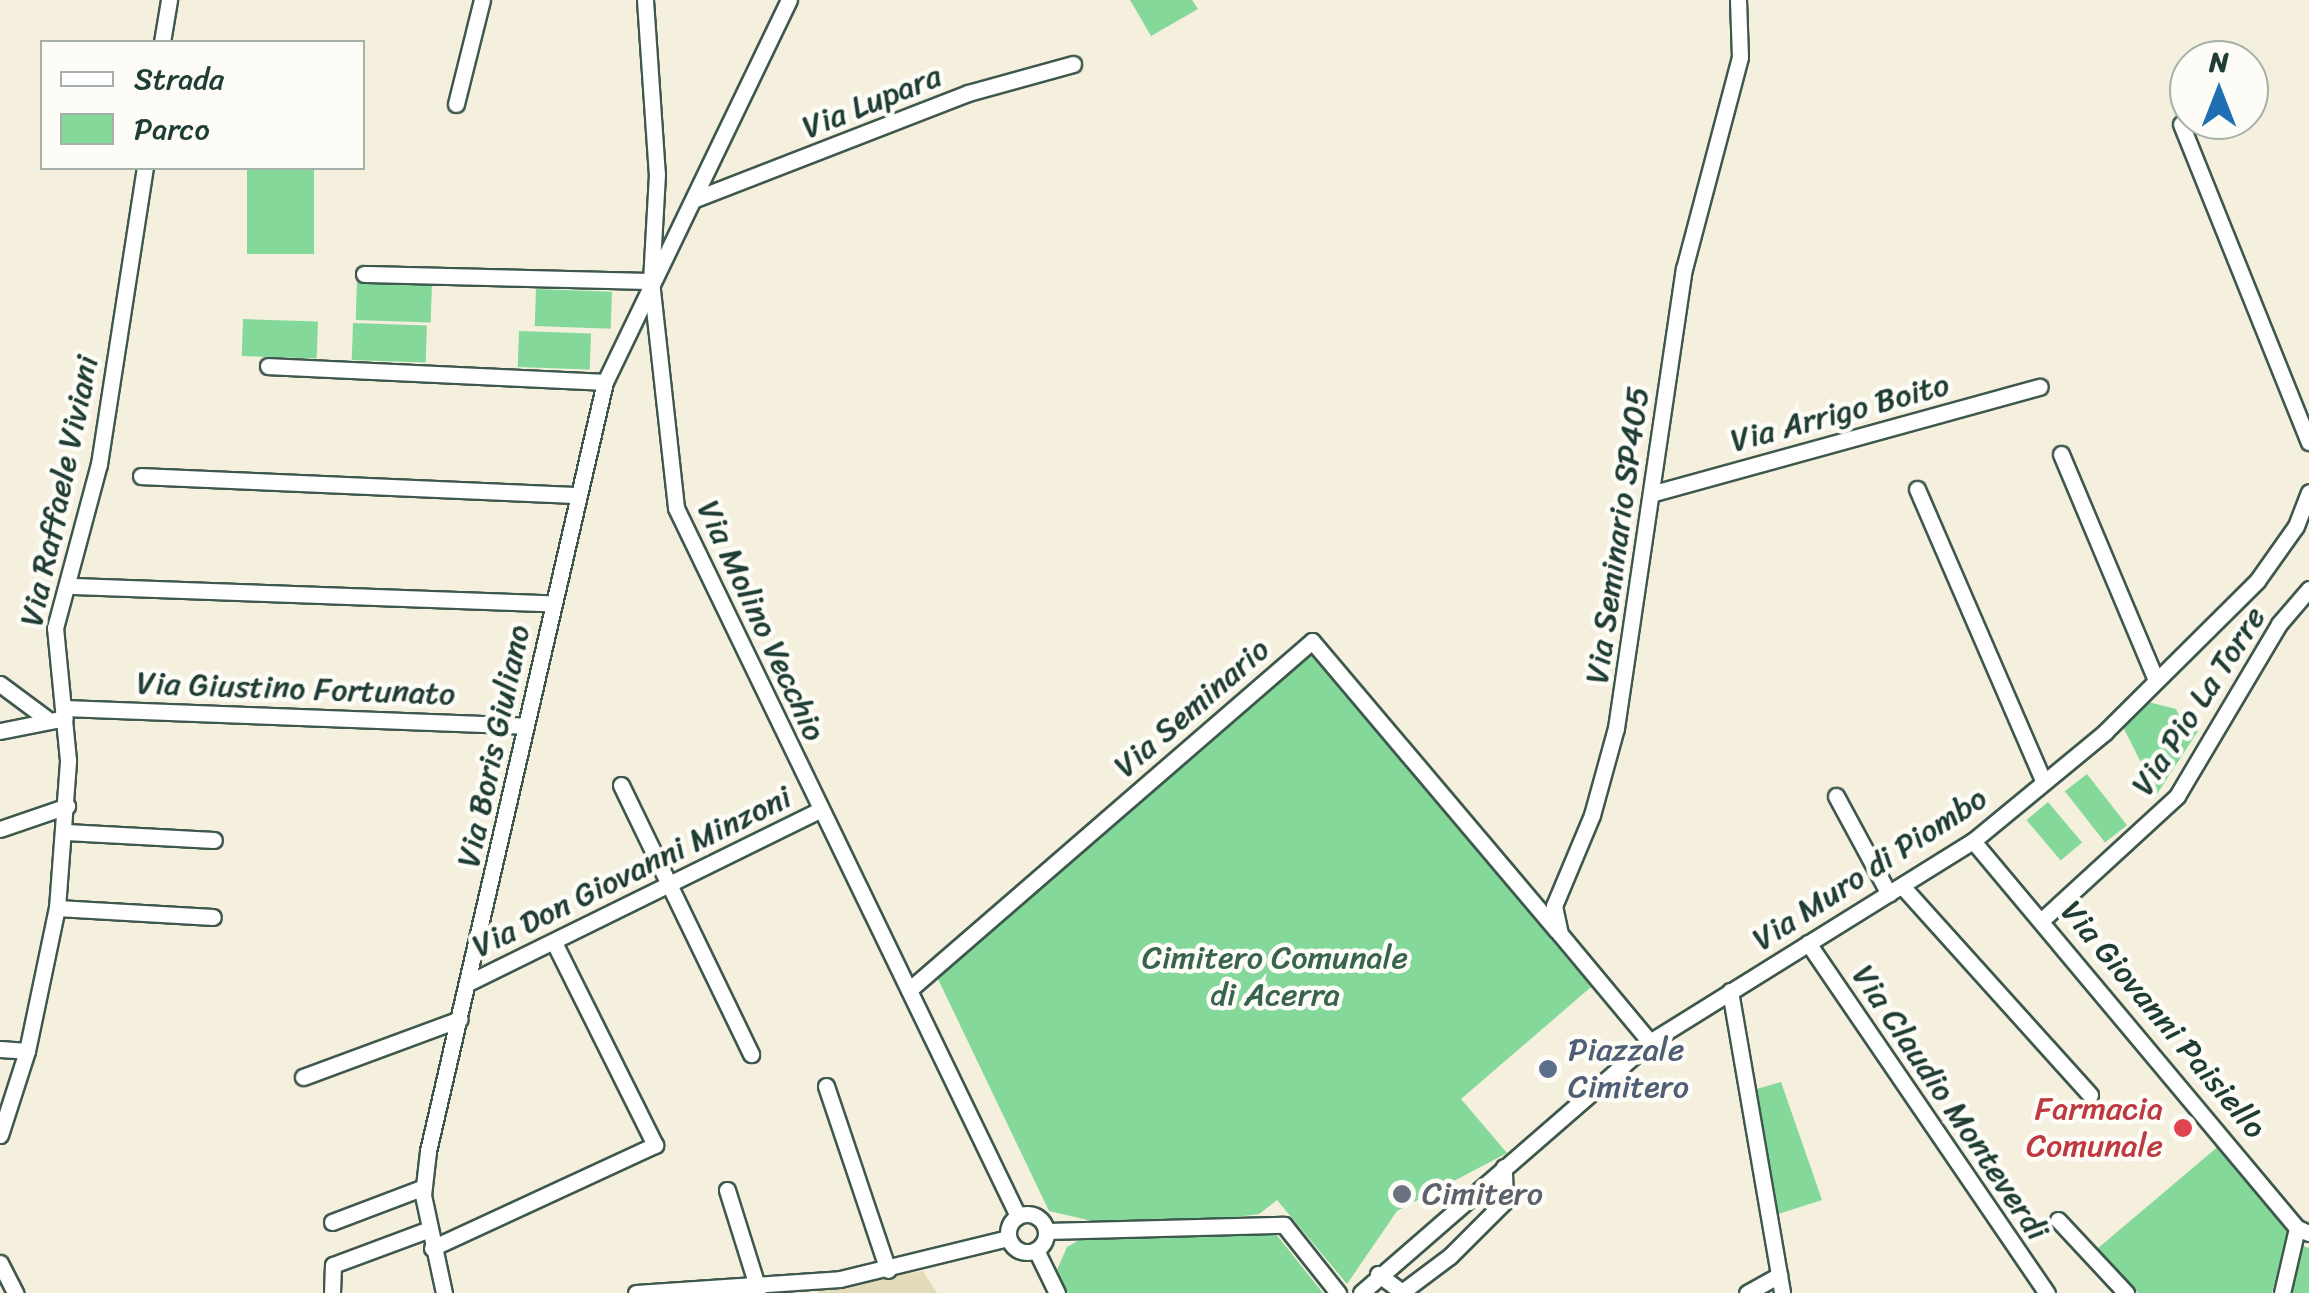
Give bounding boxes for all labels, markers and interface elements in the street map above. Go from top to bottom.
text: N [2209,37,2229,86]
legend [40,40,365,170]
north arrow [2169,40,2269,140]
text: Strada [134,52,224,106]
street label: Via Lupara [797,57,947,147]
text: Parco [134,102,210,156]
street label: Via Raffaele Viviani [13,352,107,630]
street label: Via Arrigo Boito [1727,365,1953,461]
street label: Via Seminario SP405 [1578,383,1658,687]
street label: Via Molino Vecchio [689,495,833,747]
street label: Via Pio La Torre [2124,599,2274,803]
street label: Via Boris Giuliano [450,621,538,871]
street label: Via Seminario [1106,630,1278,786]
street label: Via Giustino Fortunato [136,664,456,714]
street label: Via Don Giovanni Minzoni [466,778,798,966]
street label: Via Muro di Piombo [1747,780,1993,958]
street label: Via Giovanni Paisiello [2052,893,2274,1147]
park label: Cimitero Comunale di Acerra [1142,940,1408,1015]
street label: Via Claudio Monteverdi [1844,958,2056,1248]
place label: Piazzale Cimitero [1568,1032,1689,1107]
marker: Piazzale Cimitero [1537,1058,1559,1080]
place label: Farmacia Comunale [2026,1091,2163,1166]
marker: Farmacia Comunale [2172,1117,2194,1139]
place label: Cimitero [1422,1175,1543,1213]
marker: Cimitero [1391,1183,1413,1205]

